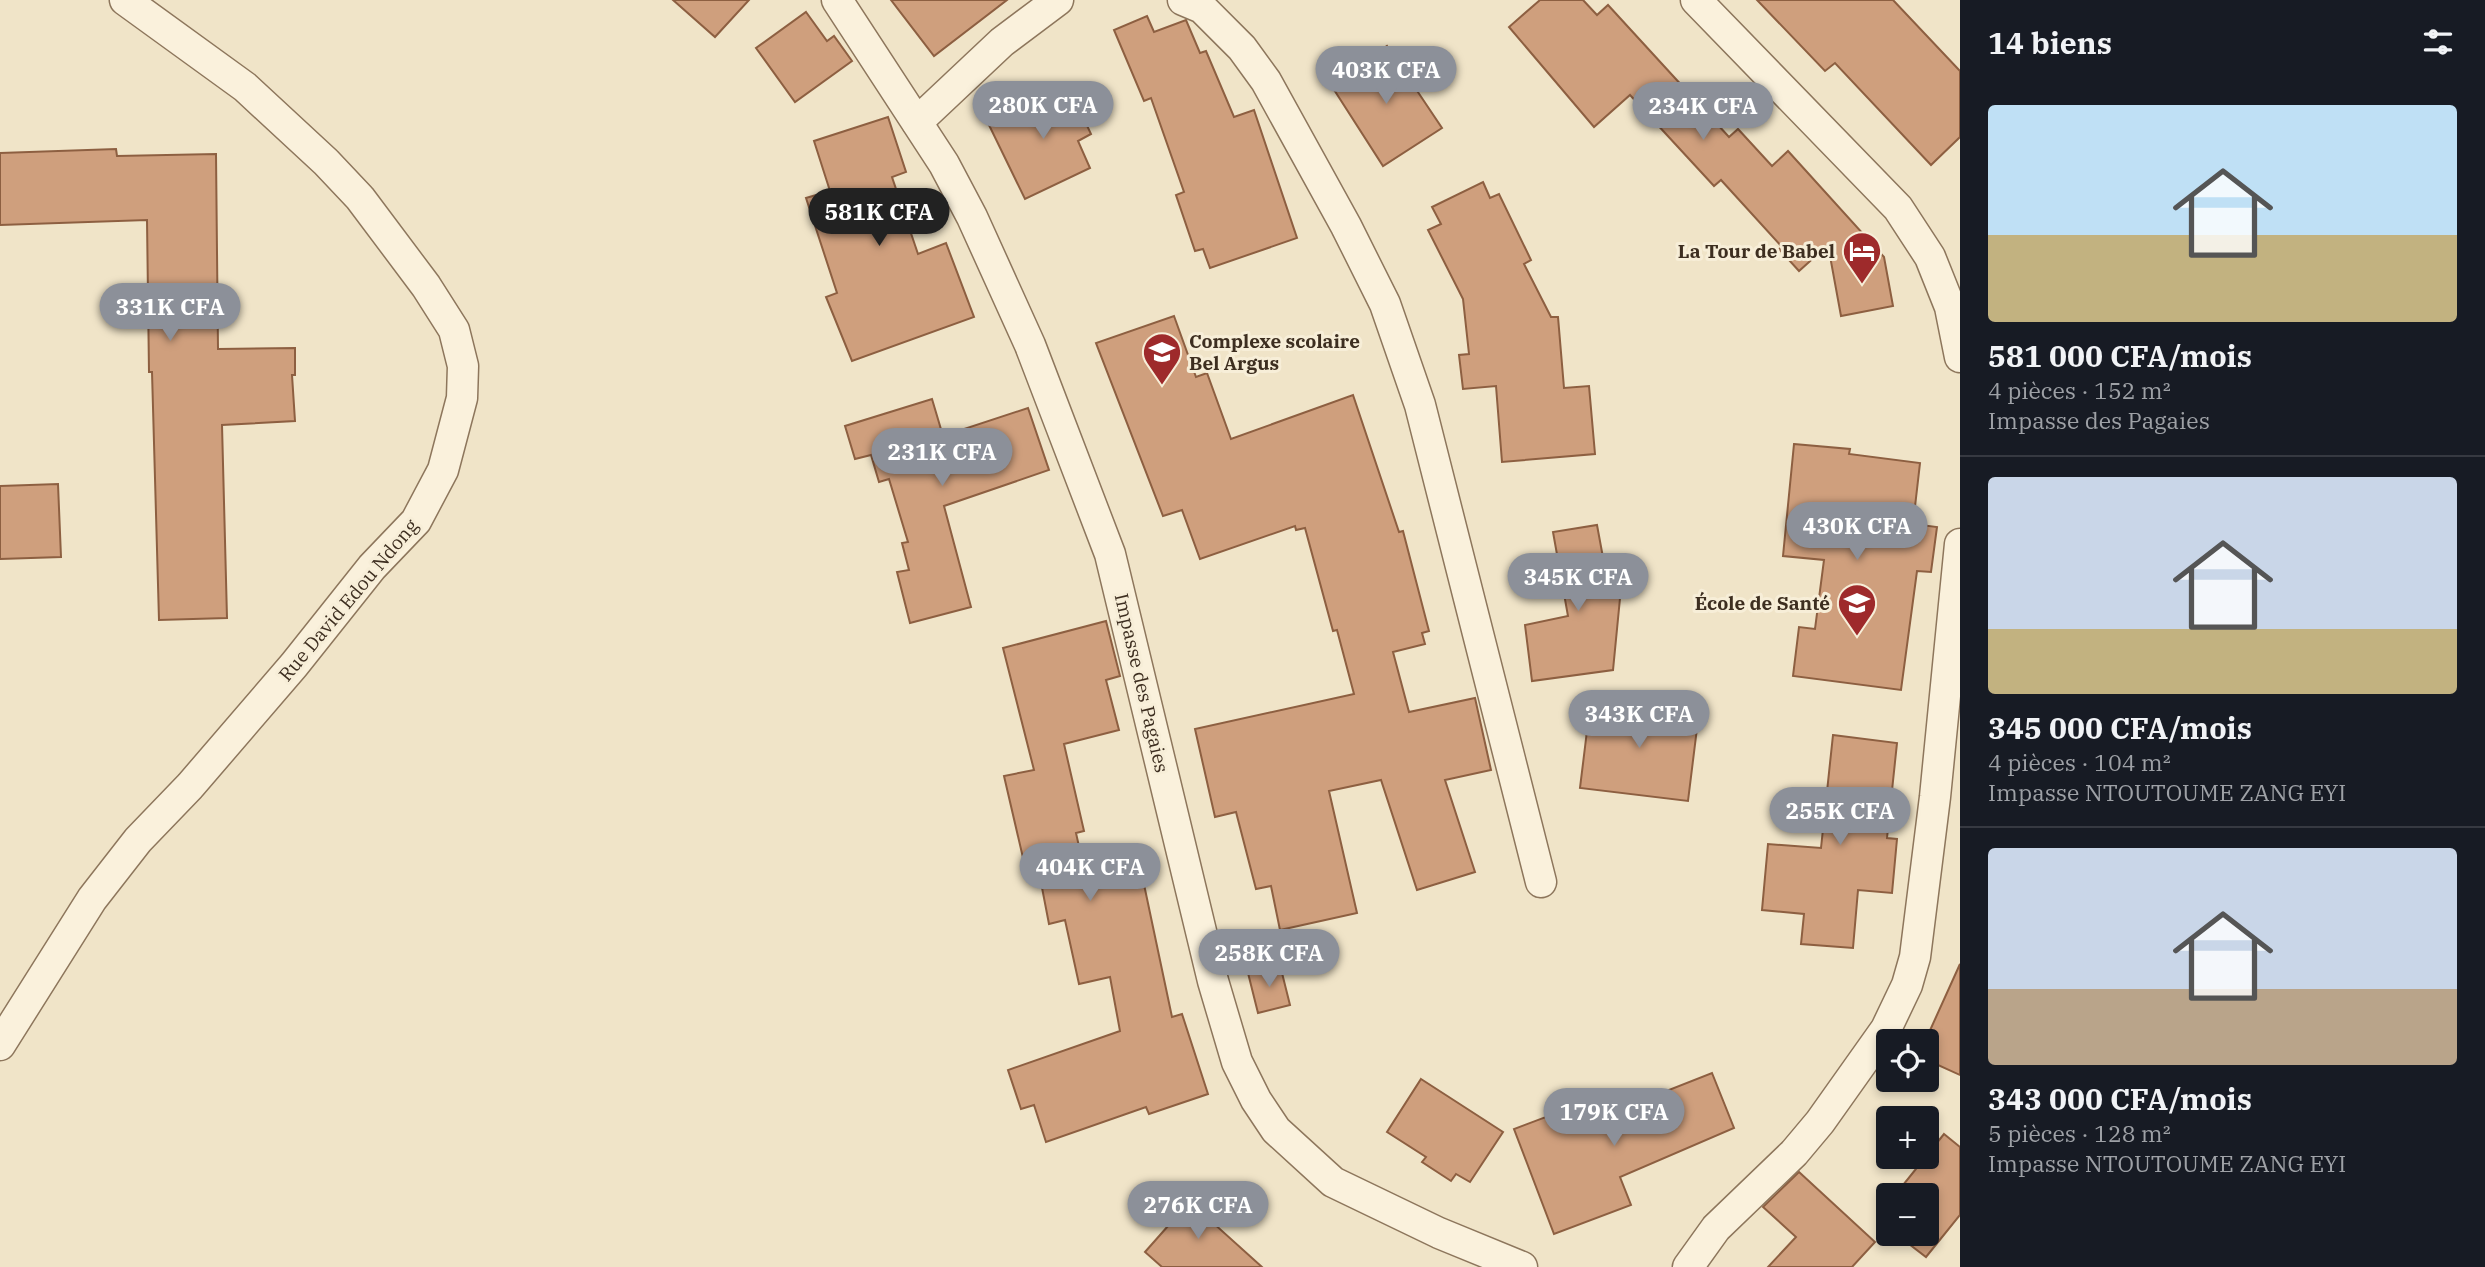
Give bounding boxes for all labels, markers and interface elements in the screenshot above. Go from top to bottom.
text: 14 biens [1988,23,2112,62]
icon: filters [2419,23,2457,61]
pin: 403K CFA [1314,46,1458,106]
text: 403K CFA [1332,54,1440,84]
pin: 280K CFA [971,82,1115,141]
pin: 234K CFA [1631,82,1775,142]
text: 280K CFA [989,89,1097,119]
text: 234K CFA [1649,90,1757,120]
icon: home [2160,150,2286,276]
pin: 581K CFA [807,188,951,248]
text: 581K CFA [825,196,933,226]
hotel icon: La Tour de Babel [1841,230,1883,285]
place label: La Tour de Babel [1678,239,1835,263]
pin: 331K CFA [98,284,242,343]
text: 331K CFA [116,291,224,321]
place label: Complexe scolaire Bel Argus [1189,329,1360,375]
school or university icon: Complexe scolaire Bel Argus [1141,331,1183,386]
text: 581 000 CFA/mois [1988,336,2252,375]
text: 4 pièces · 152 m² [1988,375,2171,405]
text: Impasse des Pagaies [1988,405,2210,435]
pin: 231K CFA [870,428,1014,488]
text: 231K CFA [888,436,996,466]
pin: 430K CFA [1785,503,1929,562]
text: 430K CFA [1803,510,1911,540]
street label: Rue David Edou Ndong [273,513,423,686]
icon: home [2160,522,2286,648]
pin: 345K CFA [1506,554,1650,613]
text: 345K CFA [1524,561,1632,591]
school or university icon: École de Santé [1836,582,1878,637]
street label: Impasse des Pagaies [1110,591,1174,775]
place label: École de Santé [1695,591,1830,615]
pin: 343K CFA [1567,690,1711,750]
text: 343K CFA [1585,698,1693,728]
text: 345 000 CFA/mois [1988,708,2252,747]
text: 4 pièces · 104 m² [1988,747,2171,777]
text: Impasse NTOUTOUME ZANG EYI [1988,777,2346,807]
pin: 255K CFA [1768,788,1912,847]
text: 255K CFA [1786,795,1894,825]
pin: 404K CFA [1018,844,1162,903]
text: 404K CFA [1036,851,1144,881]
icon: home [2160,893,2286,1019]
pin: 258K CFA [1197,930,1341,989]
text: 258K CFA [1215,937,1323,967]
map controls [1876,1029,1939,1246]
button: locate [1876,1029,1939,1092]
text: 343 000 CFA/mois [1988,1079,2252,1118]
pin: 179K CFA [1542,1088,1686,1148]
text: 179K CFA [1560,1096,1668,1126]
button: + [1876,1106,1939,1169]
text: 5 pièces · 128 m² [1988,1118,2171,1148]
text: Impasse NTOUTOUME ZANG EYI [1988,1148,2346,1178]
pin: 276K CFA [1126,1182,1270,1241]
button: − [1876,1183,1939,1246]
text: 276K CFA [1144,1189,1252,1219]

